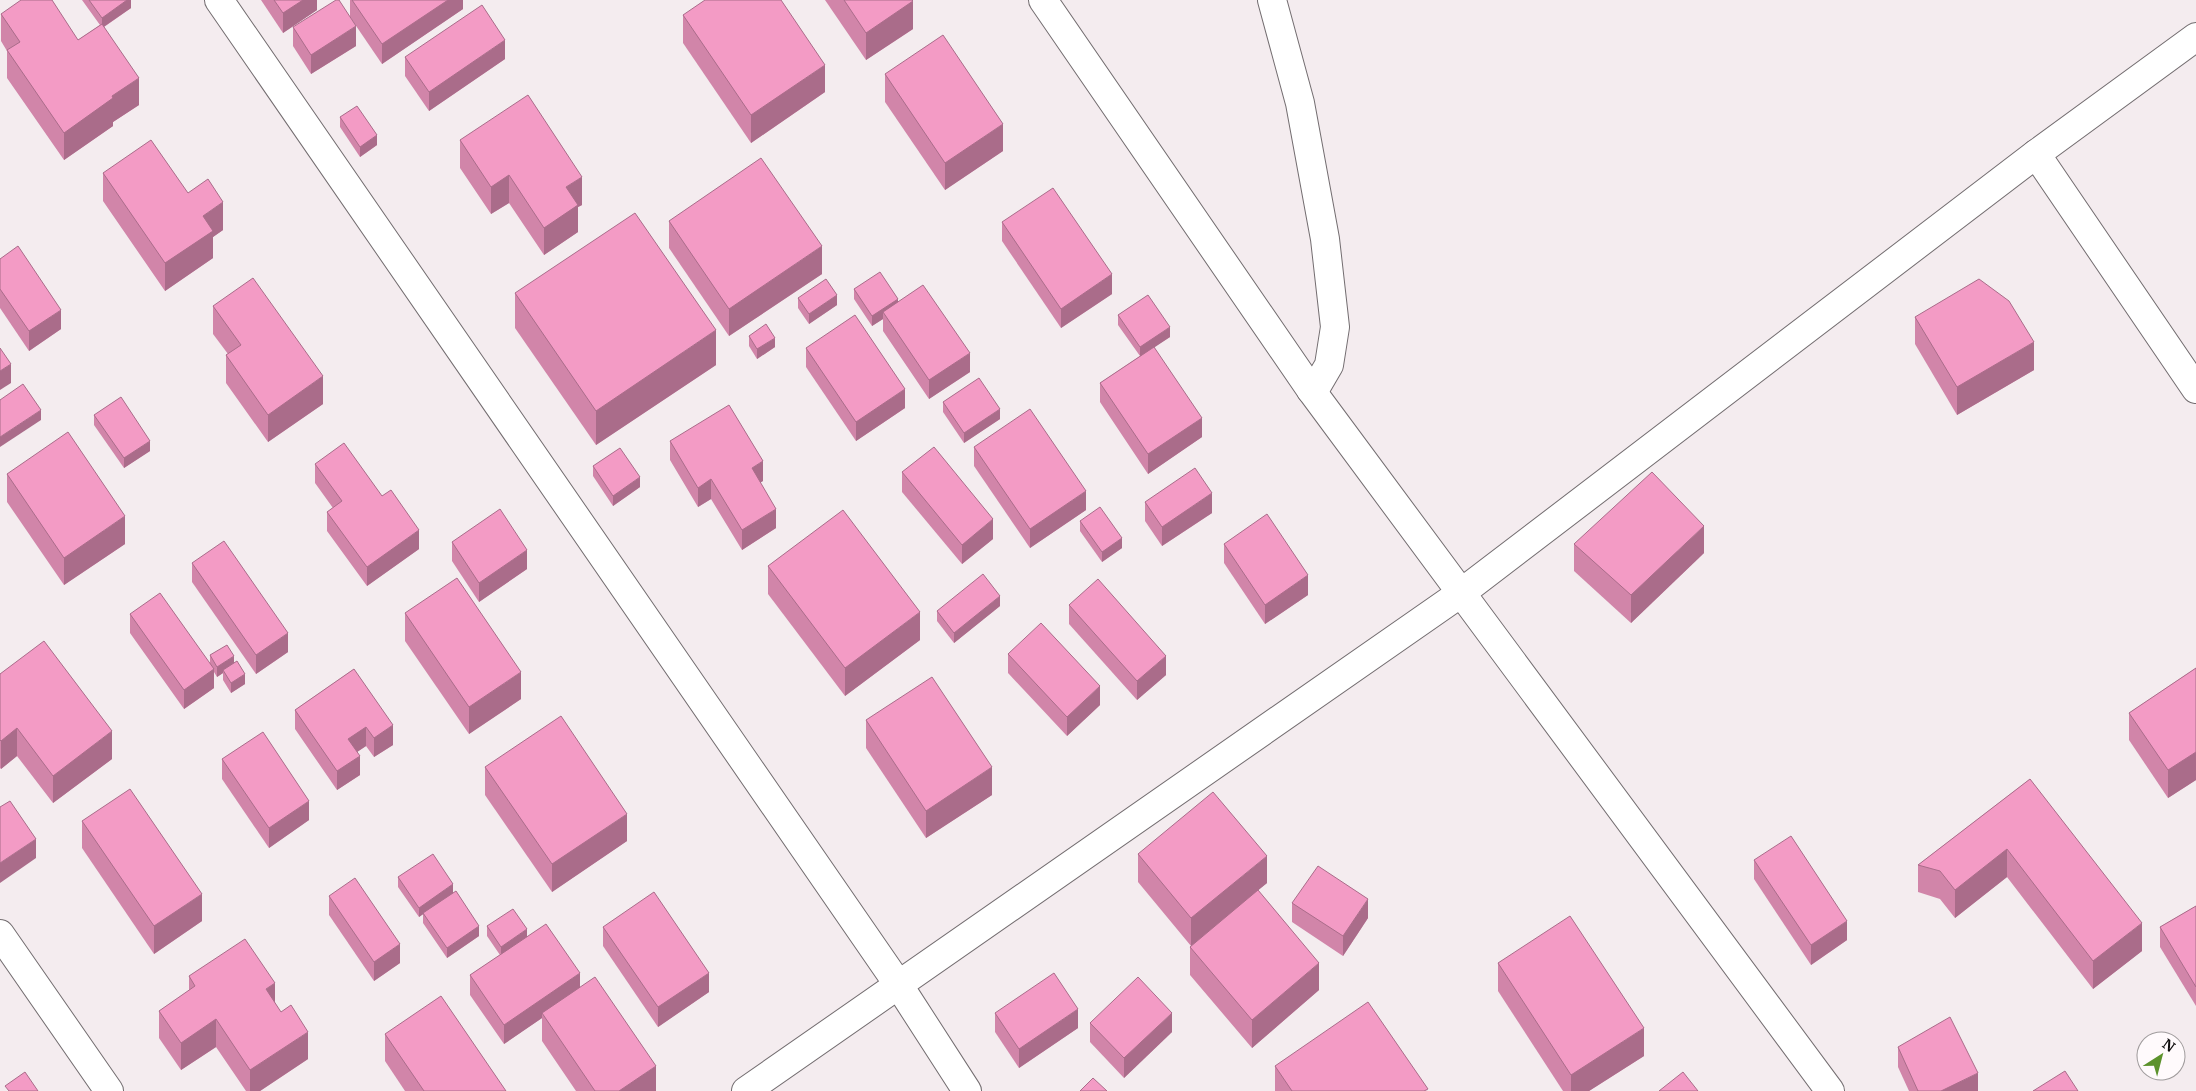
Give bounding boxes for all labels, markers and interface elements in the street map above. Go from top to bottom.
north arrow [2136,1031,2186,1081]
text: N [2159,1035,2178,1056]

